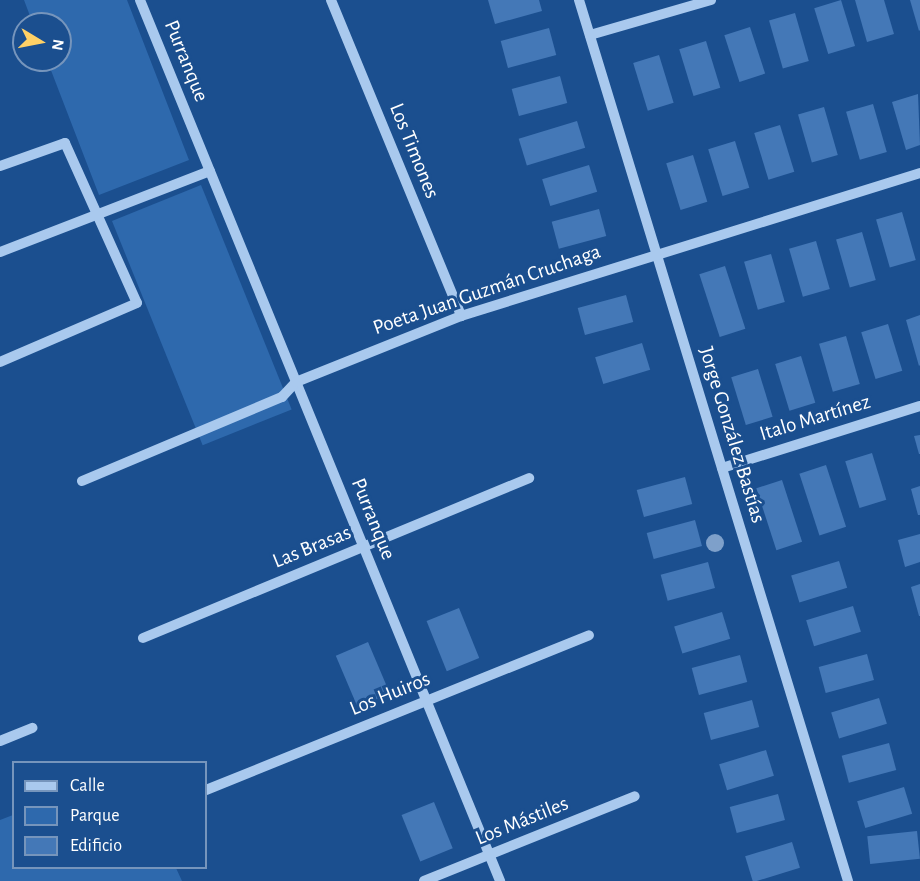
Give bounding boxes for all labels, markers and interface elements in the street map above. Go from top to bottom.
north arrow [12,12,72,72]
street label: Purranque [158,16,214,106]
text: N [49,38,67,52]
street label: Los Timones [383,100,445,202]
street label: Poeta Juan Guzmán Cruchaga [370,239,604,341]
street label: Jorge González Bastías [693,344,771,526]
street label: Italo Martínez [757,389,873,447]
street label: Purranque [345,474,401,564]
street label: Las Brasas [269,520,355,574]
street label: Los Huiros [346,666,434,722]
legend [12,761,207,869]
text: Calle [70,777,105,795]
street label: Los Mástiles [472,791,572,851]
text: Parque [70,807,119,825]
text: Edificio [70,837,122,855]

